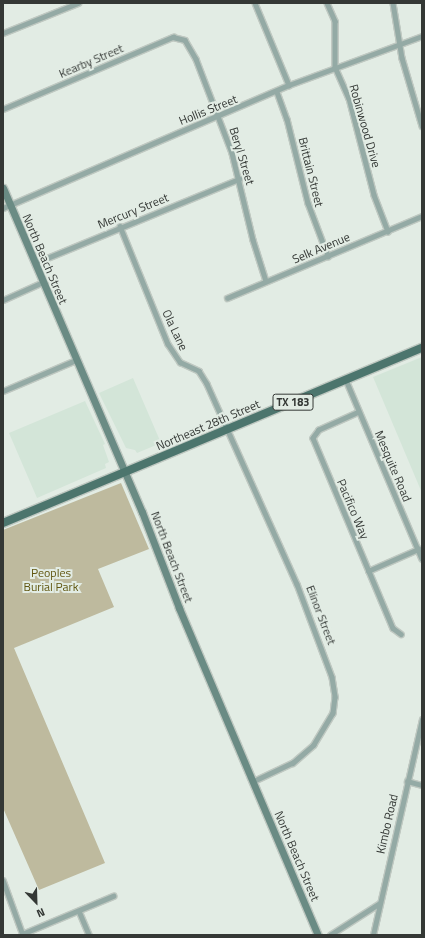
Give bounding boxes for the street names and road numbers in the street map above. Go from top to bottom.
street label: Kearby Street [57,41,125,81]
street label: Robinwood Drive [346,83,384,169]
street label: Hollis Street [177,92,239,128]
street label: Beryl Street [226,125,258,187]
street label: Brittain Street [295,136,327,208]
street label: Mercury Street [95,190,171,232]
street label: North Beach Street [20,212,70,306]
street label: Selk Avenue [290,229,352,267]
street label: Ola Lane [159,307,191,353]
road number: TX 183 [272,393,314,411]
street label: Northeast 28th Street [154,397,262,453]
street label: Mesquite Road [372,428,414,504]
street label: Pacifico Way [334,477,372,541]
street label: North Beach Street [148,509,196,605]
street label: Elinor Street [303,583,339,647]
street label: Kimbo Road [373,793,401,855]
street label: North Beach Street [272,809,322,903]

